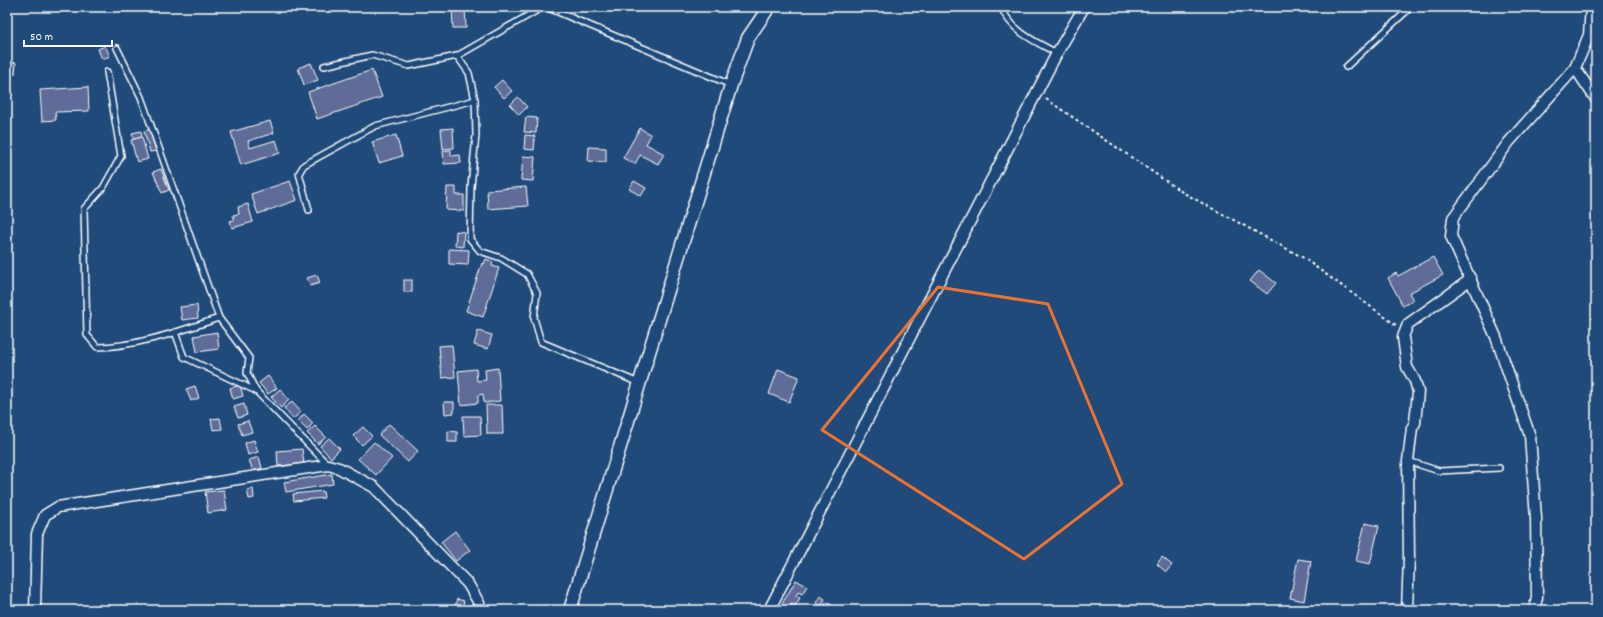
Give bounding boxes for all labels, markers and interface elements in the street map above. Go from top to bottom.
scale bar [24,22,112,48]
text: 50 m [30,29,53,46]

